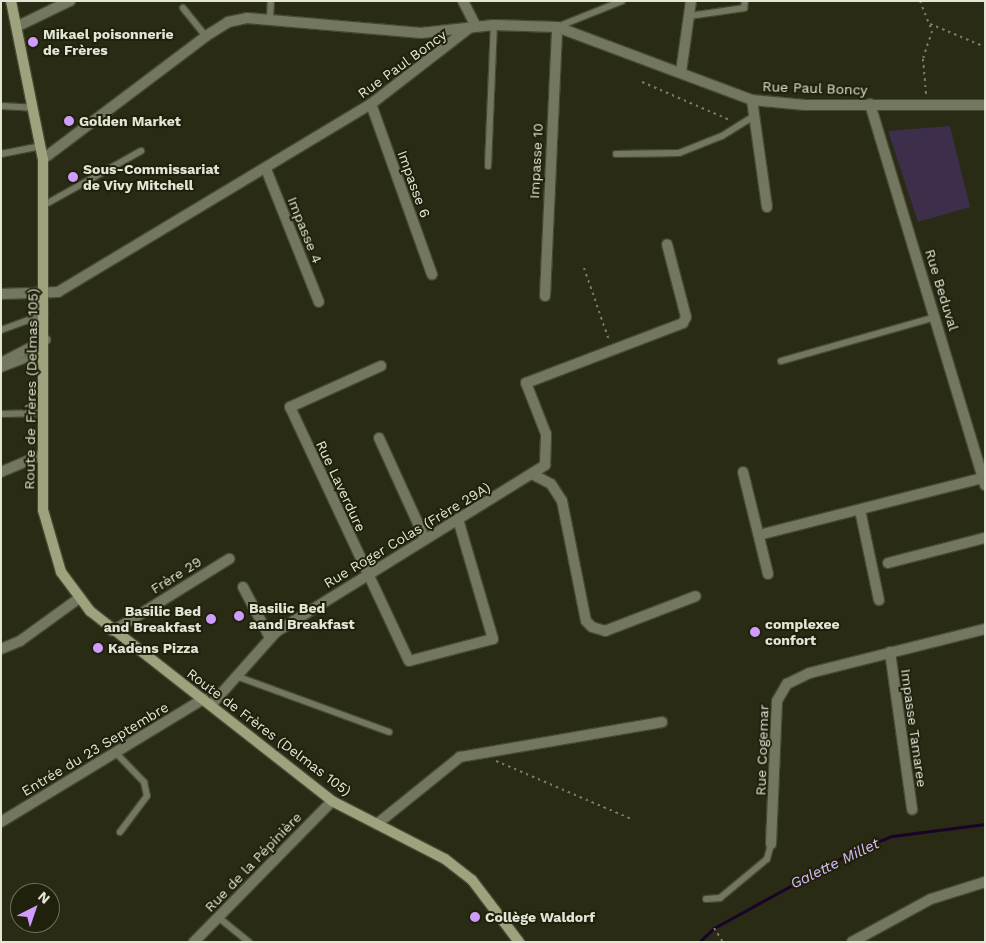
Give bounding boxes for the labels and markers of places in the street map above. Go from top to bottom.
place label: Mikael poisonnerie de Frères [43,26,174,58]
marker: Mikael poisonnerie de Frères [27,36,39,48]
place label: Golden Market [79,113,181,129]
marker: Golden Market [63,115,75,127]
place label: Sous-Commissariat de Vivy Mitchell [83,161,219,193]
marker: Sous-Commissariat de Vivy Mitchell [67,171,79,183]
place label: Basilic Bed aand Breakfast [249,600,355,632]
place label: Basilic Bed and Breakfast [104,603,201,636]
marker: Basilic Bed aand Breakfast [233,610,245,622]
marker: Basilic Bed and Breakfast [205,613,217,625]
place label: complexee confort [765,616,840,648]
marker: complexee confort [749,626,761,638]
place label: Kadens Pizza [108,640,199,656]
marker: Kadens Pizza [92,642,104,654]
place label: Collège Waldorf [485,909,595,925]
marker: Collège Waldorf [469,911,481,923]

